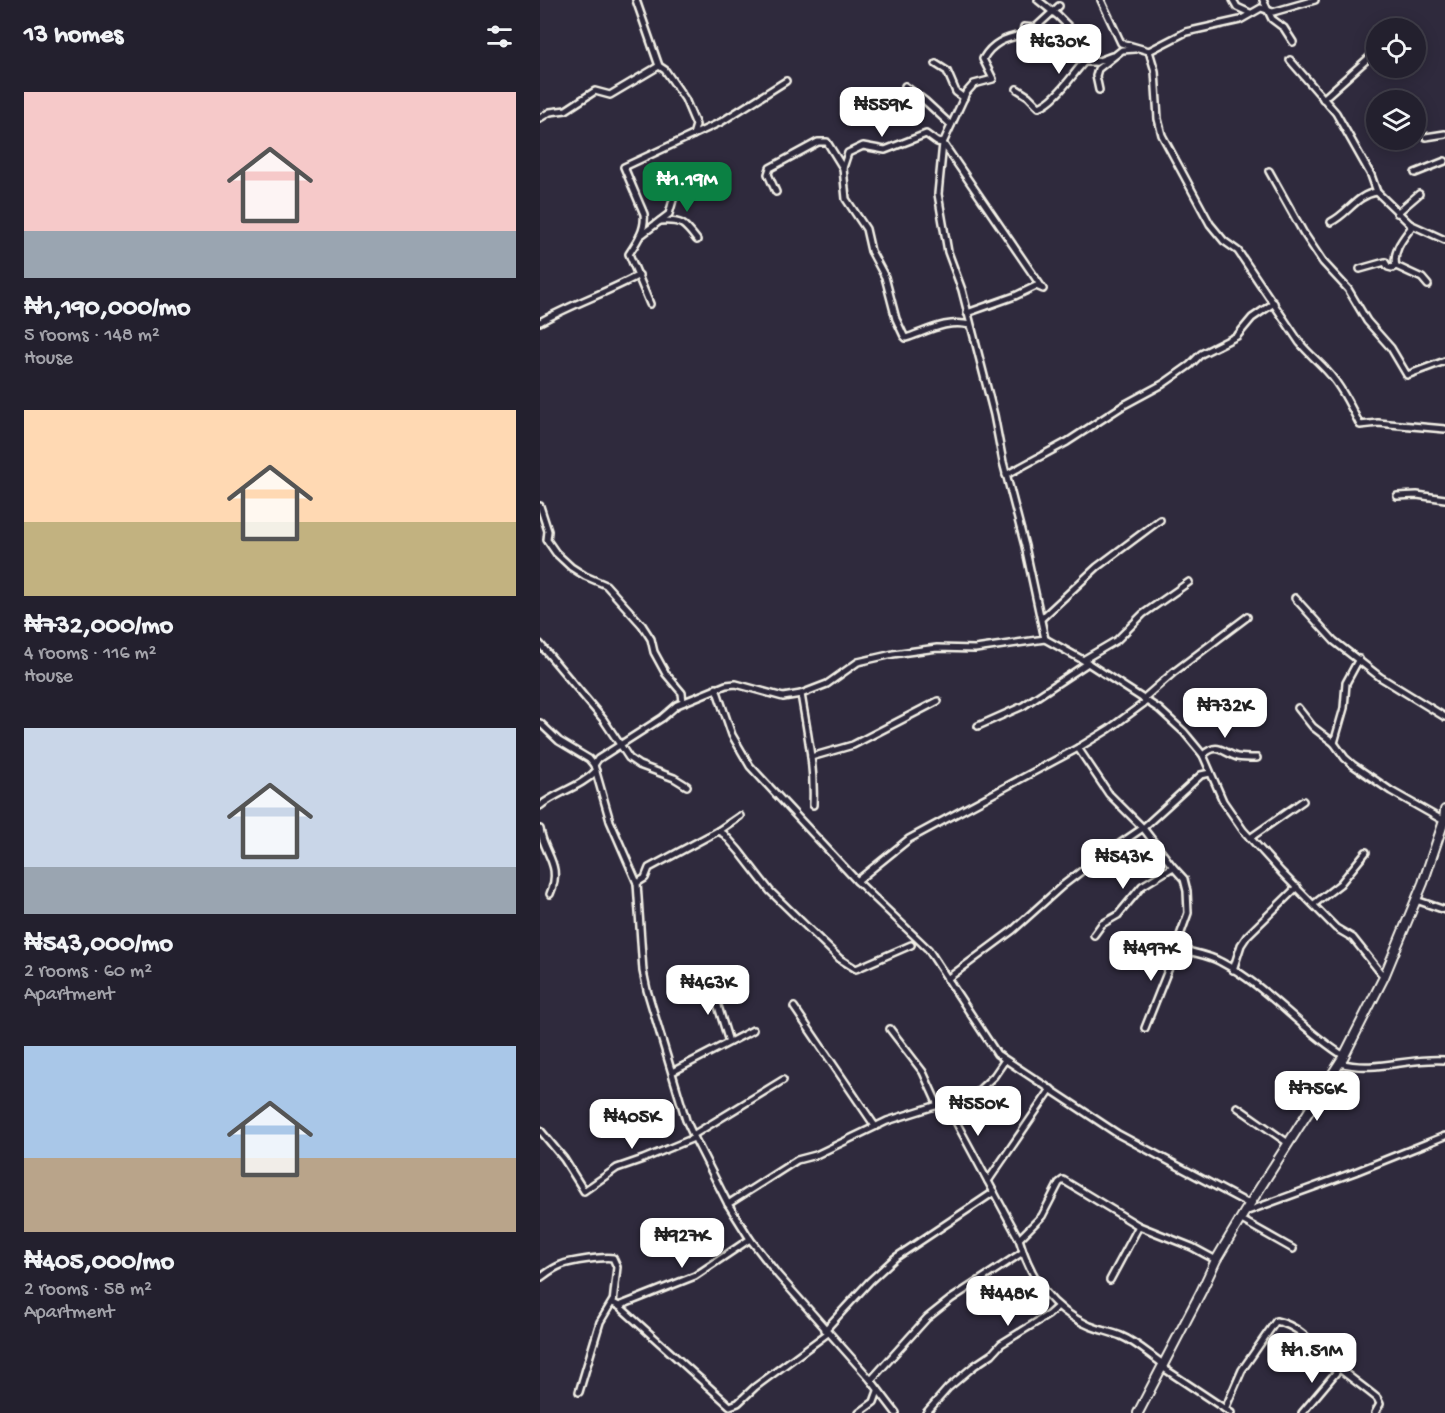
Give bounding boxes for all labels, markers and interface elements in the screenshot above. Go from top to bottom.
map controls [1366,18,1426,150]
button: locate [1366,18,1426,78]
icon: filters [483,20,516,53]
text: 13 homes [24,21,123,52]
pin: ₦630K [1017,24,1101,75]
text: ₦630K [1030,32,1088,55]
pin: ₦559K [840,87,924,138]
button: layers [1366,90,1426,150]
text: ₦559K [854,95,910,118]
icon: home [216,131,324,239]
pin: ₦1.19M [638,162,736,213]
text: ₦1.19M [657,170,717,193]
text: ₦1,190,000/mo [24,294,190,325]
text: 5 rooms · 148 m² [24,325,160,348]
text: House [24,348,73,371]
icon: home [216,449,324,557]
text: ₦732,000/mo [24,612,173,643]
text: 4 rooms · 116 m² [24,643,157,666]
text: House [24,666,73,689]
pin: ₦732K [1183,688,1267,739]
text: ₦732K [1197,696,1253,719]
icon: home [216,767,324,875]
pin: ₦543K [1081,839,1165,890]
text: ₦543K [1095,847,1151,870]
text: ₦543,000/mo [24,930,173,961]
pin: ₦497K [1109,931,1193,982]
text: ₦497K [1123,939,1179,962]
text: 2 rooms · 60 m² [24,961,152,984]
pin: ₦463K [666,965,750,1016]
text: ₦463K [680,973,736,996]
text: Apartment [24,984,114,1007]
pin: ₦756K [1275,1071,1359,1122]
text: ₦756K [1289,1079,1345,1102]
icon: home [216,1085,324,1193]
pin: ₦550K [936,1086,1020,1137]
text: ₦550K [949,1094,1007,1117]
pin: ₦405K [590,1099,674,1150]
text: ₦405K [604,1107,660,1130]
pin: ₦927K [640,1218,724,1269]
text: ₦927K [654,1226,710,1249]
text: ₦405,000/mo [24,1248,174,1279]
pin: ₦448K [966,1276,1050,1327]
text: 2 rooms · 58 m² [24,1279,152,1302]
text: ₦448K [980,1284,1036,1307]
text: Apartment [24,1302,114,1325]
pin: ₦1.51M [1263,1333,1361,1384]
text: ₦1.51M [1281,1341,1343,1364]

